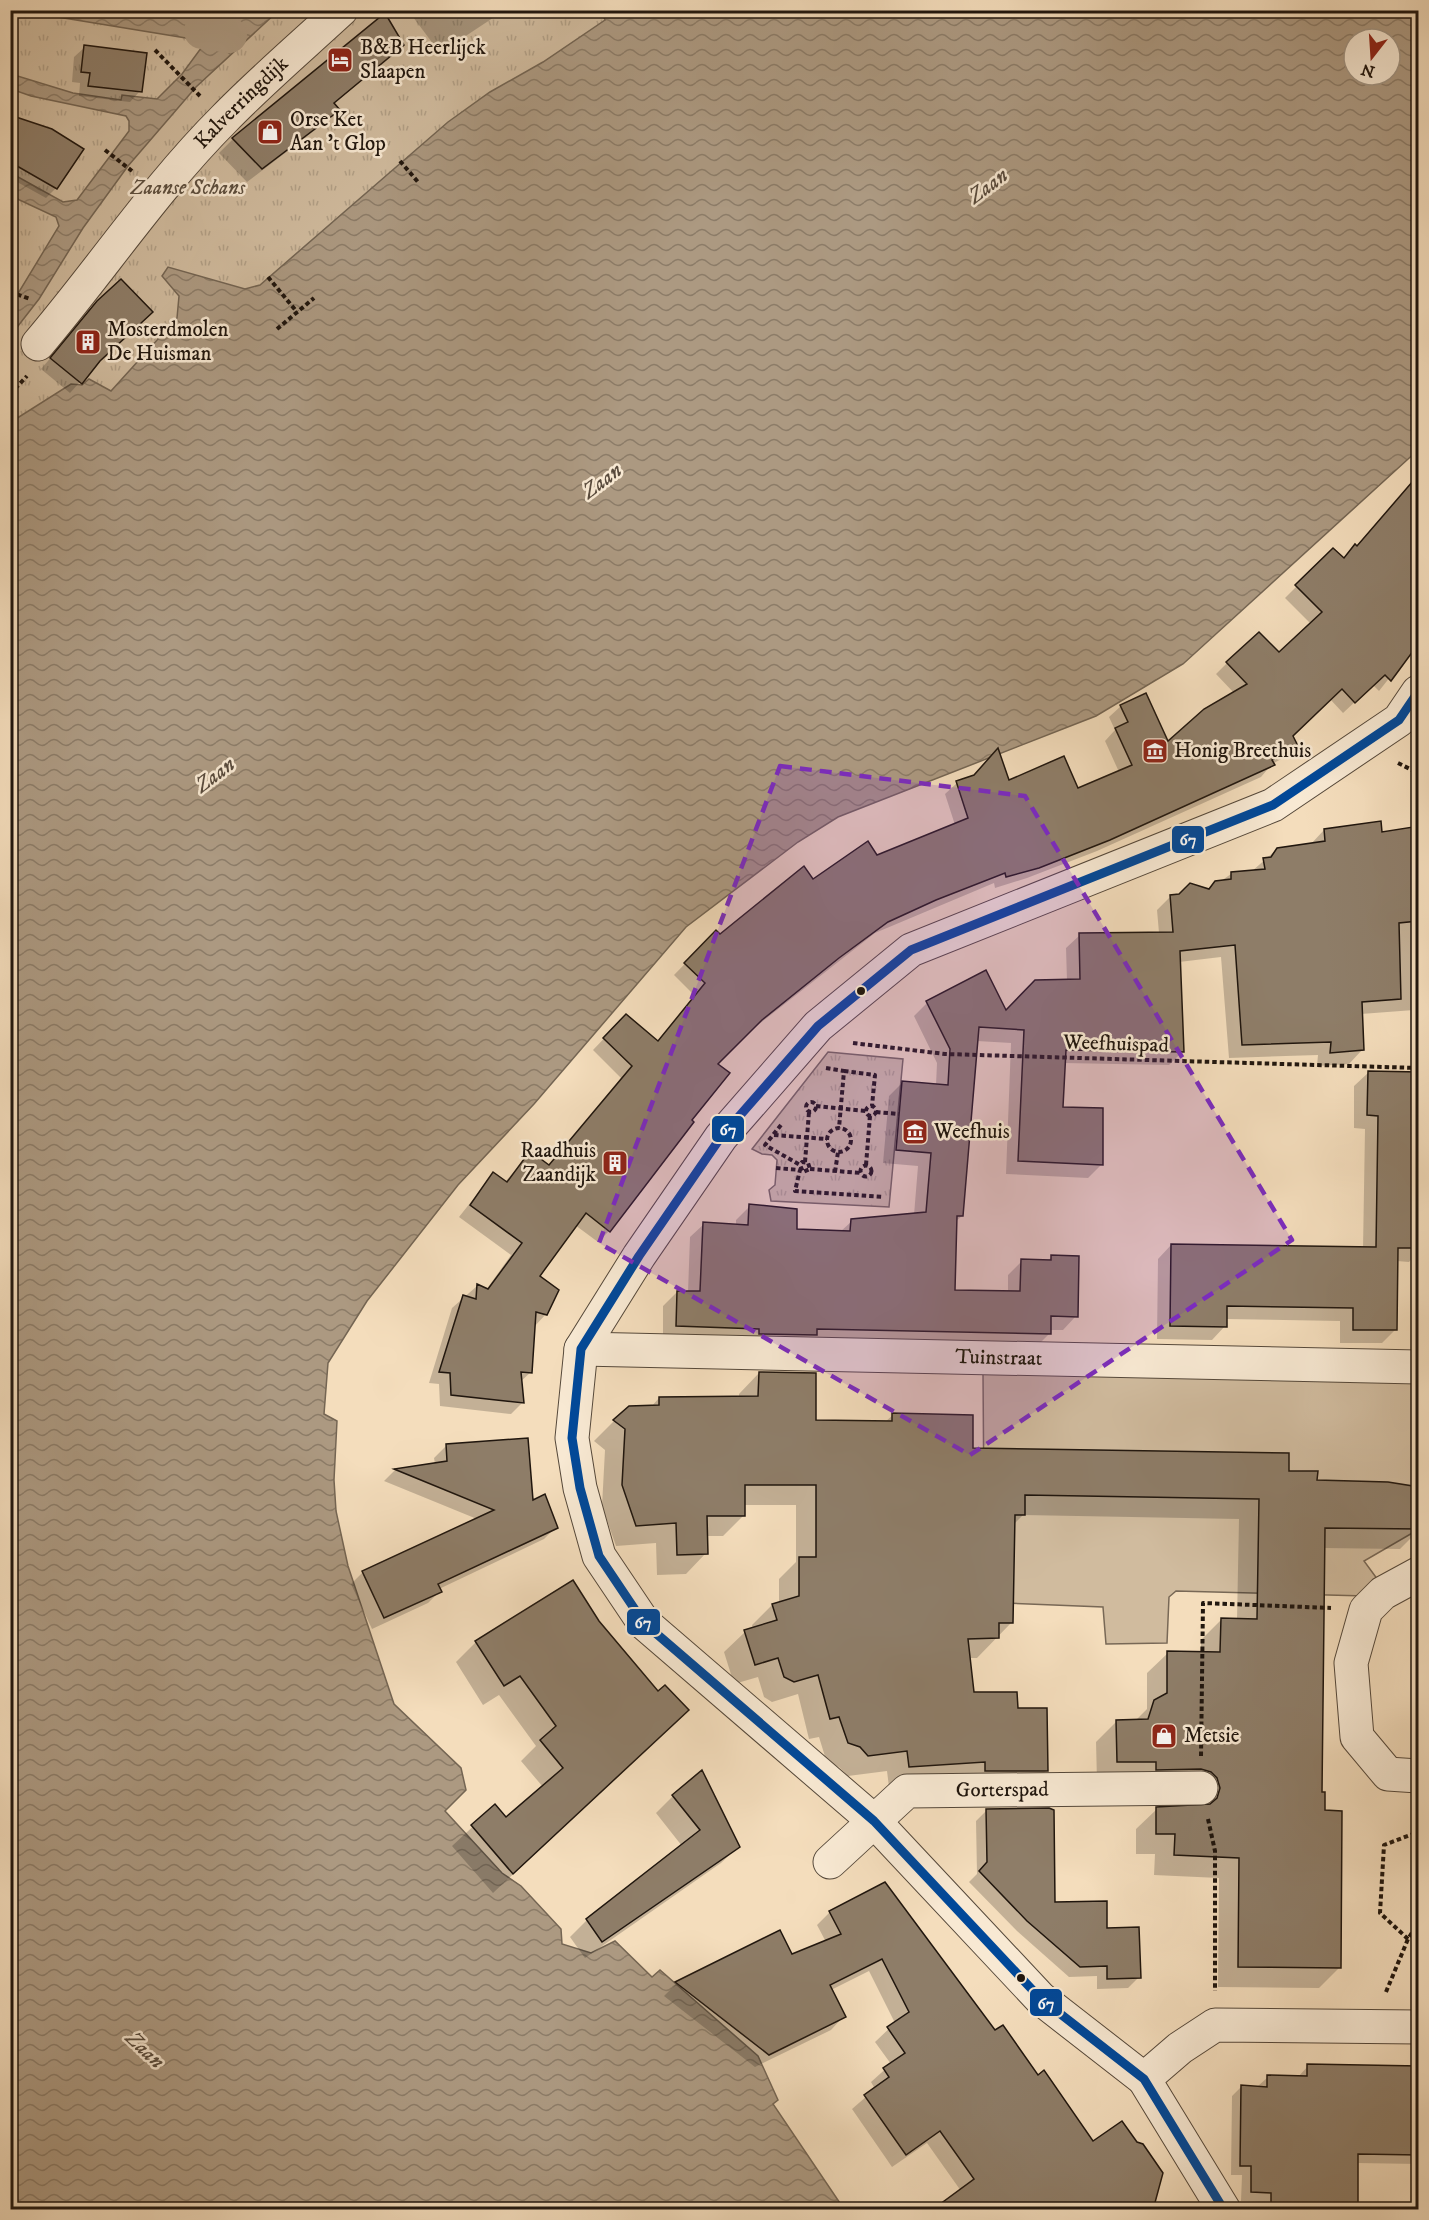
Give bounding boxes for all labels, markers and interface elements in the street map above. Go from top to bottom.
north arrow [1342,27,1402,87]
place label: B&B Heerlijck Slaapen [360,35,486,85]
hotel icon: B&B Heerlijck Slaapen [325,45,355,75]
street label: Kalverringdijk [189,51,294,154]
text: N [1359,59,1377,82]
place label: Orse Ket Aan 't Glop [290,107,386,157]
shop icon: Orse Ket Aan 't Glop [255,117,285,147]
water label: Zaan [962,162,1014,211]
park label: Zaanse Schans [130,175,246,201]
place label: Mosterdmolen De Huisman [107,317,229,367]
building icon: Mosterdmolen De Huisman [73,327,103,357]
water label: Zaan [576,457,628,506]
museum icon: Honig Breethuis [1140,736,1170,766]
place label: Honig Breethuis [1174,738,1311,764]
water label: Zaan [189,751,241,800]
line badge: 67 [1171,825,1205,854]
text: 67 [1180,830,1196,850]
unlabelled marker [855,985,867,997]
street label: Weefhuispad [1062,1029,1170,1059]
line badge: 67 [711,1115,745,1143]
museum icon: Weefhuis [900,1117,930,1147]
place label: Weefhuis [933,1119,1010,1145]
text: 67 [720,1120,736,1140]
place label: Raadhuis Zaandijk [520,1138,597,1188]
building icon: Raadhuis Zaandijk [600,1148,630,1178]
street label: Tuinstraat [955,1344,1043,1372]
line badge: 67 [626,1608,661,1636]
text: 67 [635,1613,651,1633]
shop icon: Metsie [1149,1721,1179,1751]
place label: Metsie [1184,1723,1240,1749]
street label: Gorterspad [956,1777,1049,1804]
unlabelled marker [1015,1972,1027,1984]
line badge: 67 [1029,1988,1063,2017]
text: 67 [1038,1994,1054,2014]
water label: Zaan [119,2024,170,2075]

